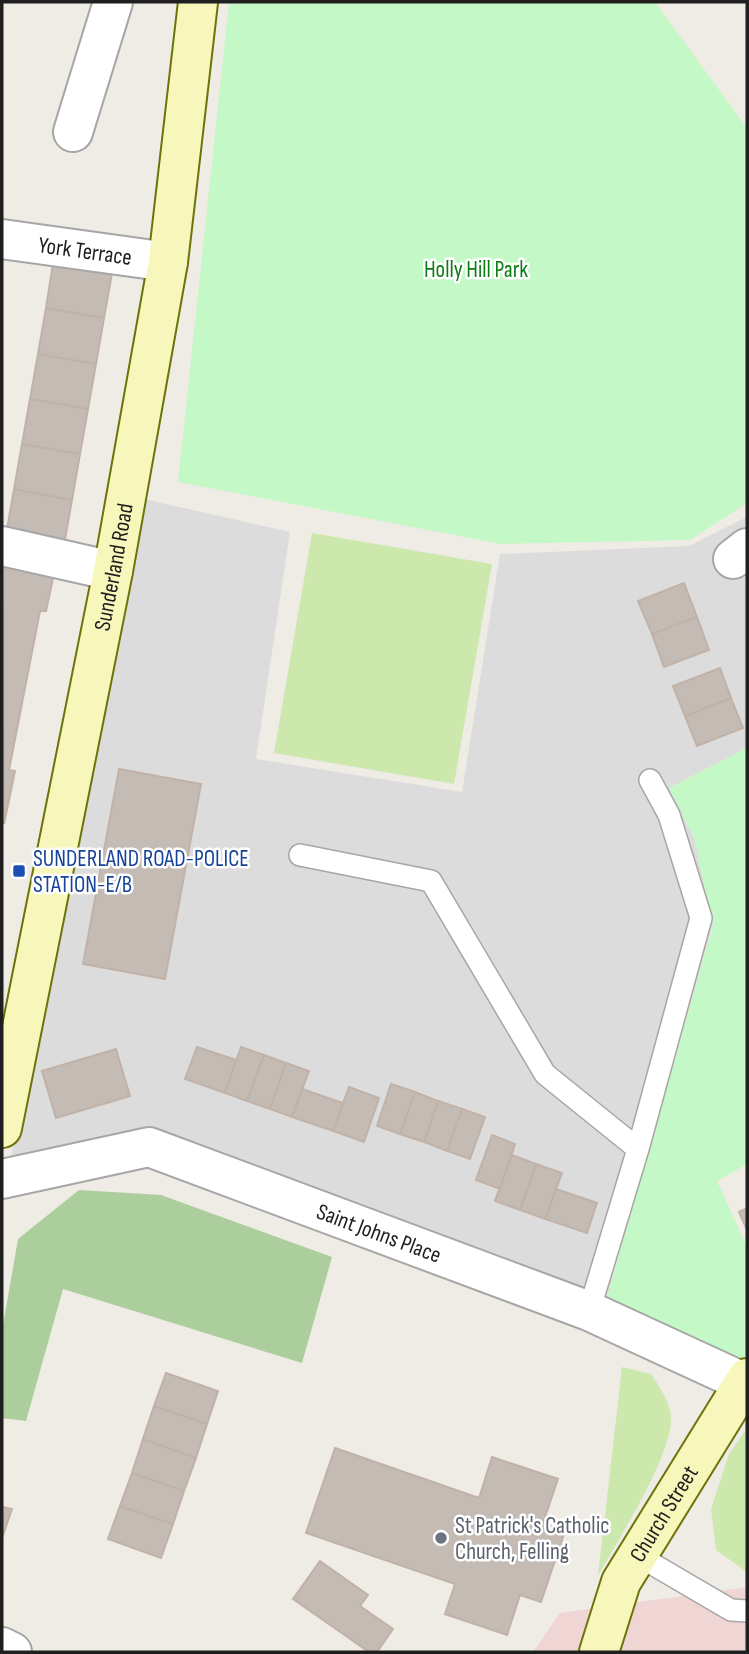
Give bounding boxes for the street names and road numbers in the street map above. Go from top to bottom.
street label: York Terrace [36,231,134,272]
street label: Sunderland Road [88,501,140,633]
street label: Saint Johns Place [313,1198,445,1270]
street label: Church Street [624,1461,705,1567]

